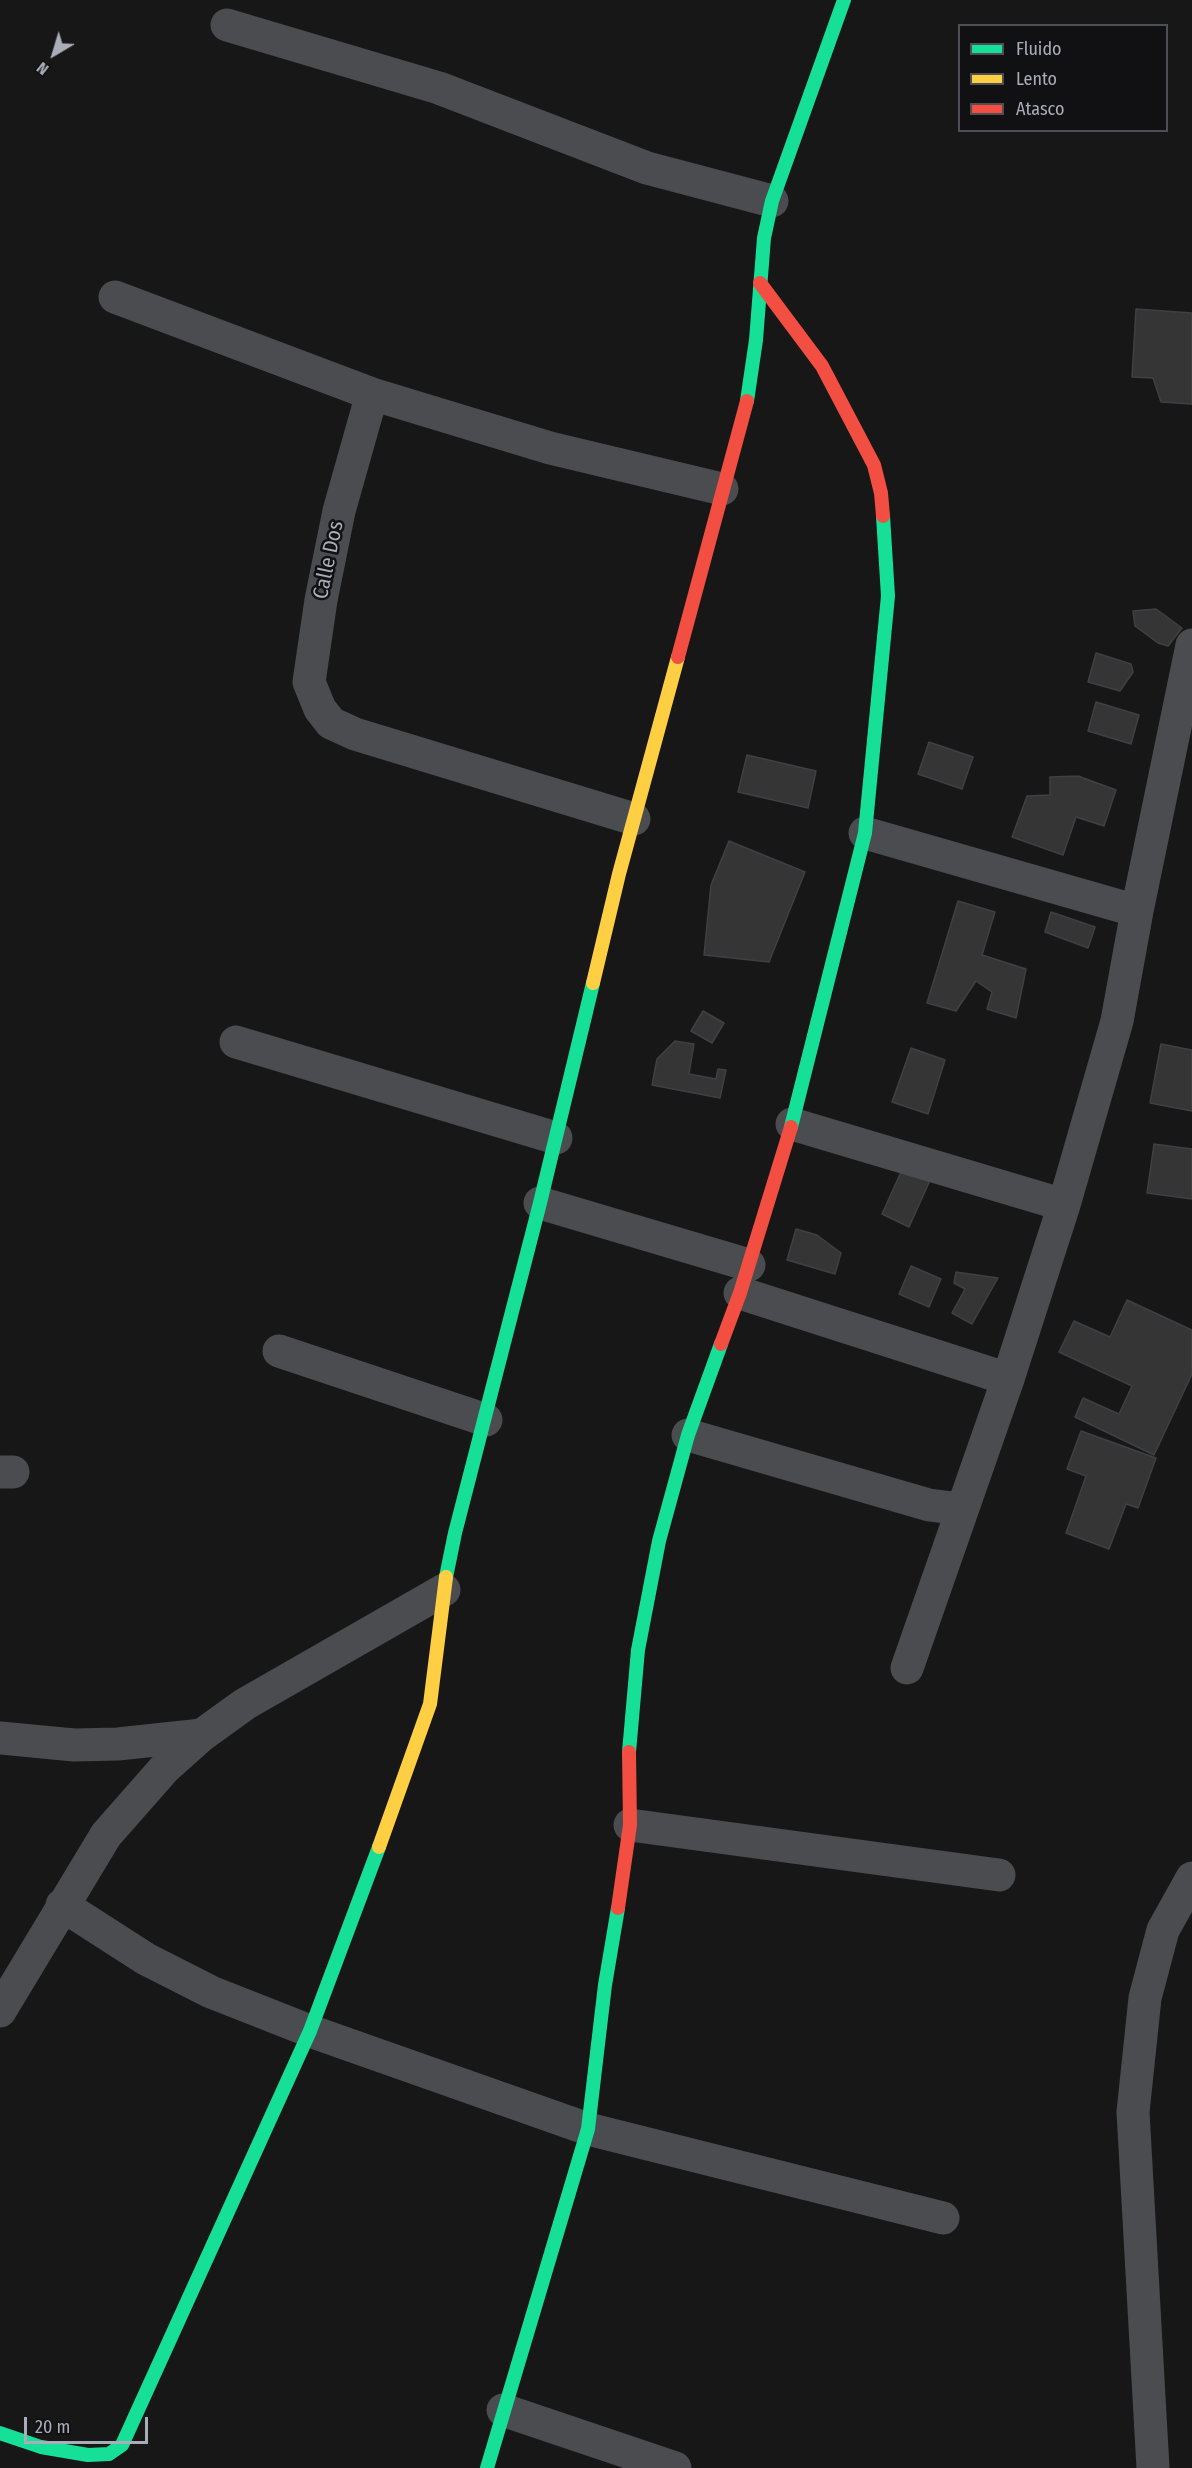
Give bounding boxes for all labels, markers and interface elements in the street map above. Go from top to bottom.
north arrow [24,24,84,84]
legend [958,24,1168,132]
text: Fluido [1016,38,1062,60]
text: N [33,58,52,79]
text: Lento [1016,68,1057,90]
text: Atasco [1016,98,1064,120]
street label: Calle Dos [308,519,350,601]
scale bar [27,2405,152,2443]
text: 20 m [35,2416,70,2438]

